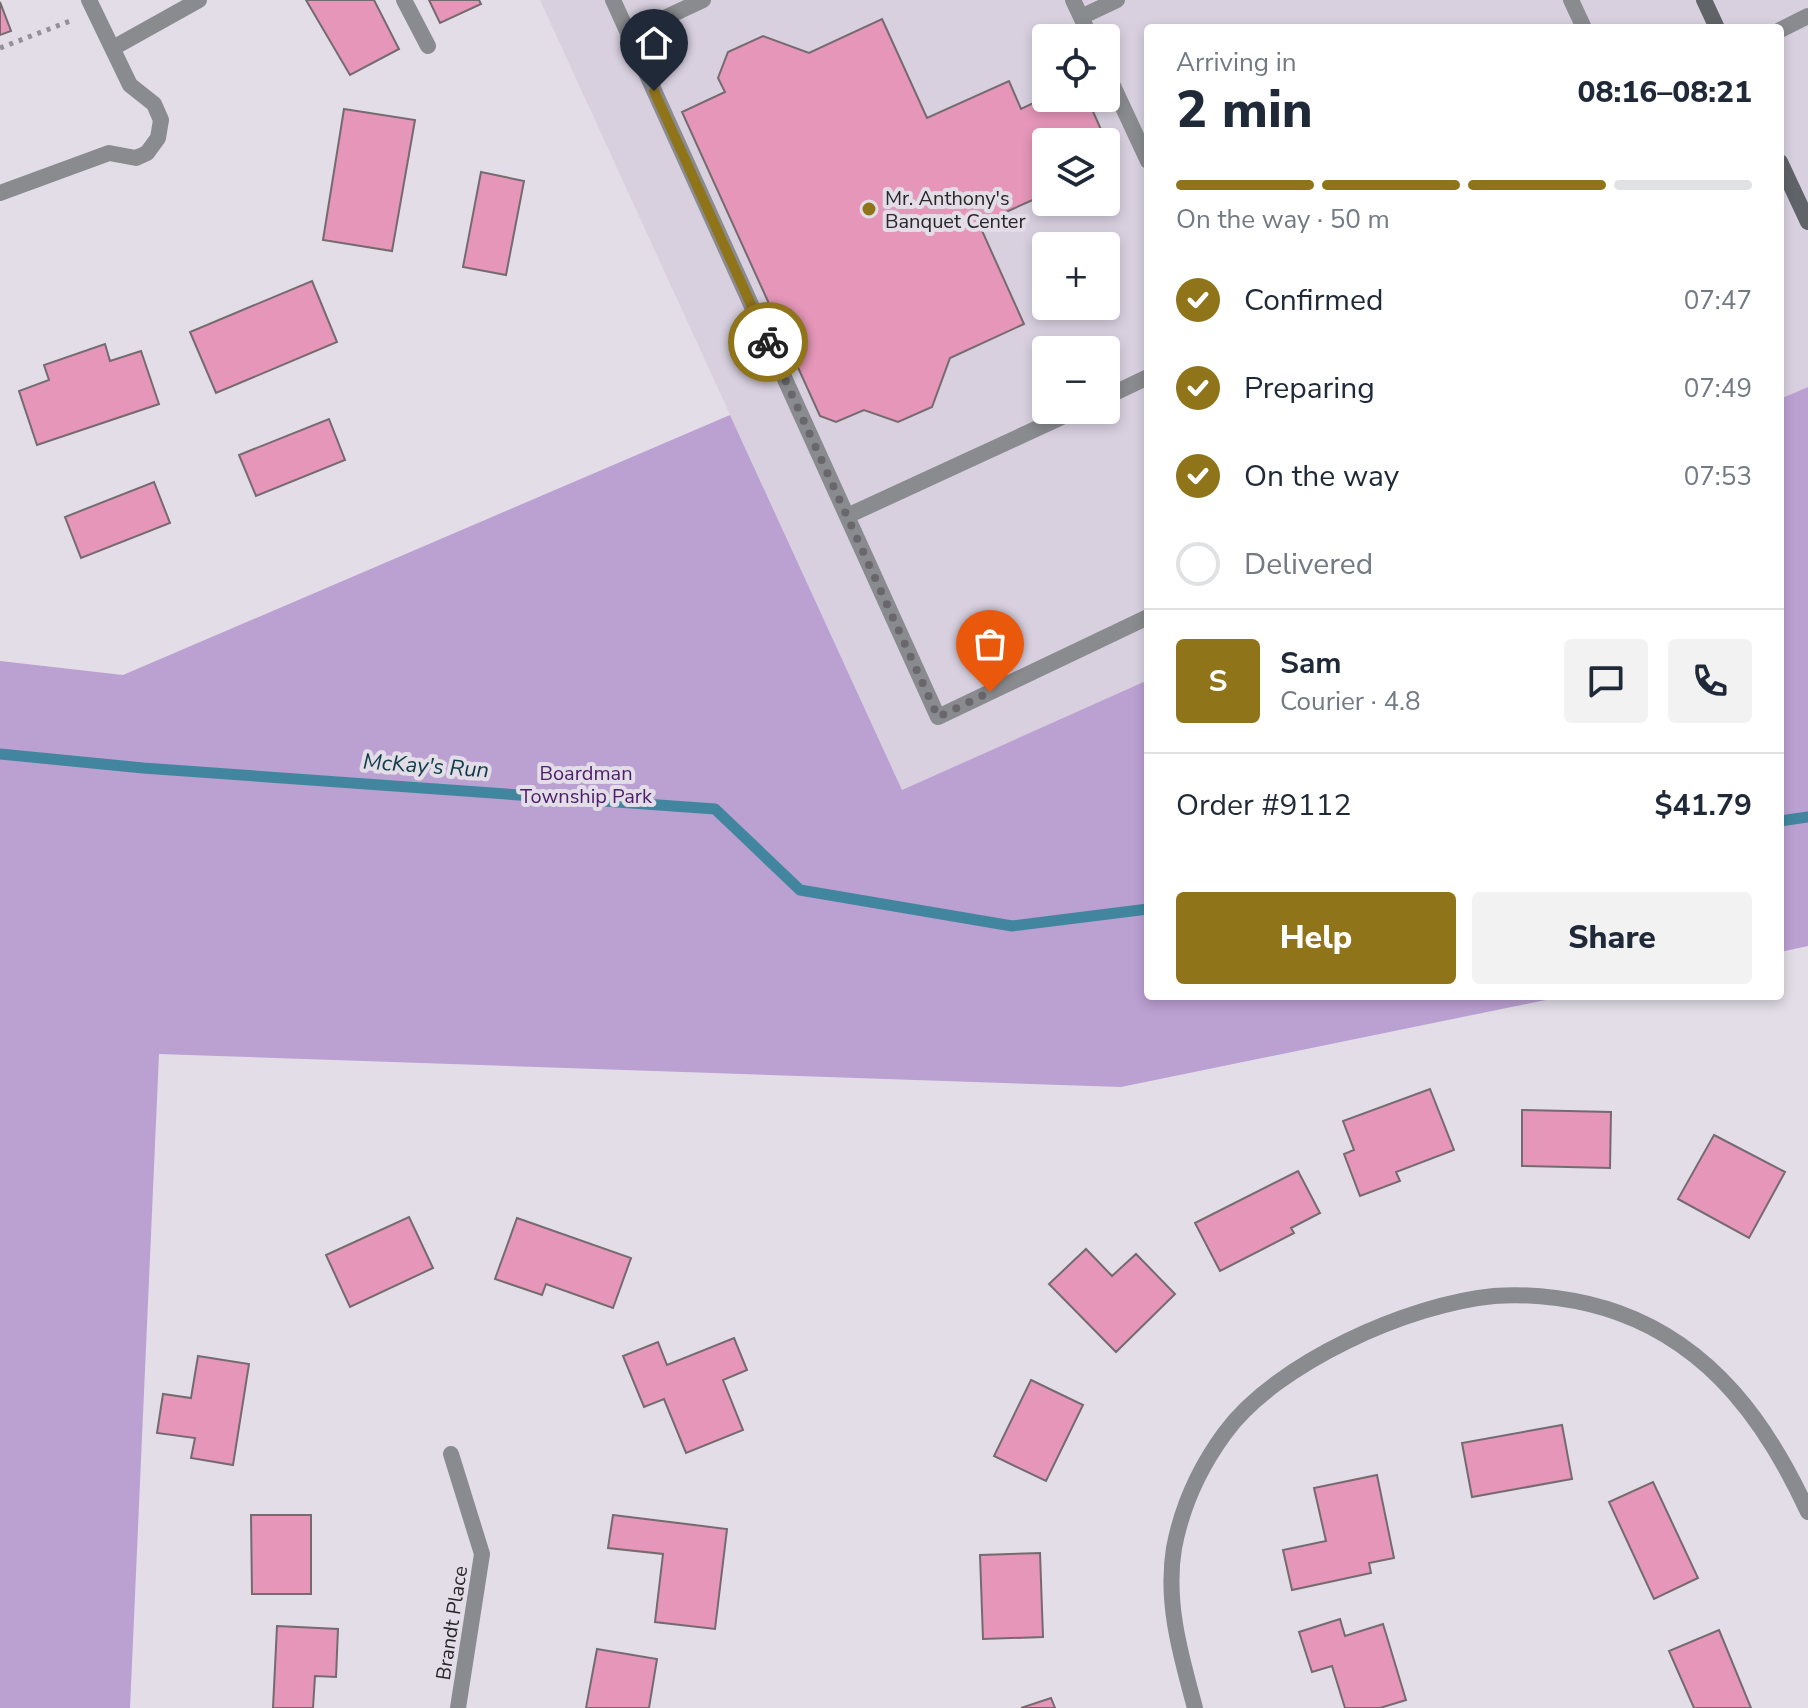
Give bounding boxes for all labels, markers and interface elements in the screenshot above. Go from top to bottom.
pin [620,9,688,91]
icon: home [632,21,676,65]
map controls [1032,24,1120,424]
button: locate [1032,24,1120,112]
text: Arriving in [1176,45,1297,80]
text: 08:16–08:21 [1577,72,1752,113]
text: 2 min [1176,74,1313,145]
button: layers [1032,128,1120,216]
place label: Mr. Anthony's Banquet Center [885,185,1026,235]
marker: Mr. Anthony's Banquet Center [860,200,878,218]
text: On the way · 50 m [1176,202,1390,237]
button: + [1032,232,1120,320]
icon: check [1176,278,1220,322]
text: Confirmed [1244,280,1384,321]
text: 07:47 [1684,283,1752,318]
courier [728,302,808,382]
icon: bike [746,320,790,364]
button: − [1032,336,1120,424]
icon: check [1176,366,1220,410]
text: Preparing [1244,368,1375,409]
text: 07:49 [1684,371,1752,406]
icon: check [1176,454,1220,498]
text: On the way [1244,456,1399,497]
text: 07:53 [1684,459,1752,494]
text: Delivered [1244,544,1373,585]
pin [956,610,1024,692]
icon: bag [968,622,1012,666]
button: chat [1564,639,1648,723]
button: phone [1668,639,1752,723]
text: Sam [1280,643,1342,684]
text: S [1209,661,1227,702]
text: Courier · 4.8 [1280,684,1421,719]
water label: McKay's Run [362,747,490,785]
park label: Boardman Township Park [520,760,653,810]
text: Order #9112 [1176,785,1351,826]
text: $41.79 [1655,785,1752,826]
button: Help [1176,892,1456,984]
button: Share [1472,892,1752,984]
street label: Brandt Place [430,1564,474,1682]

